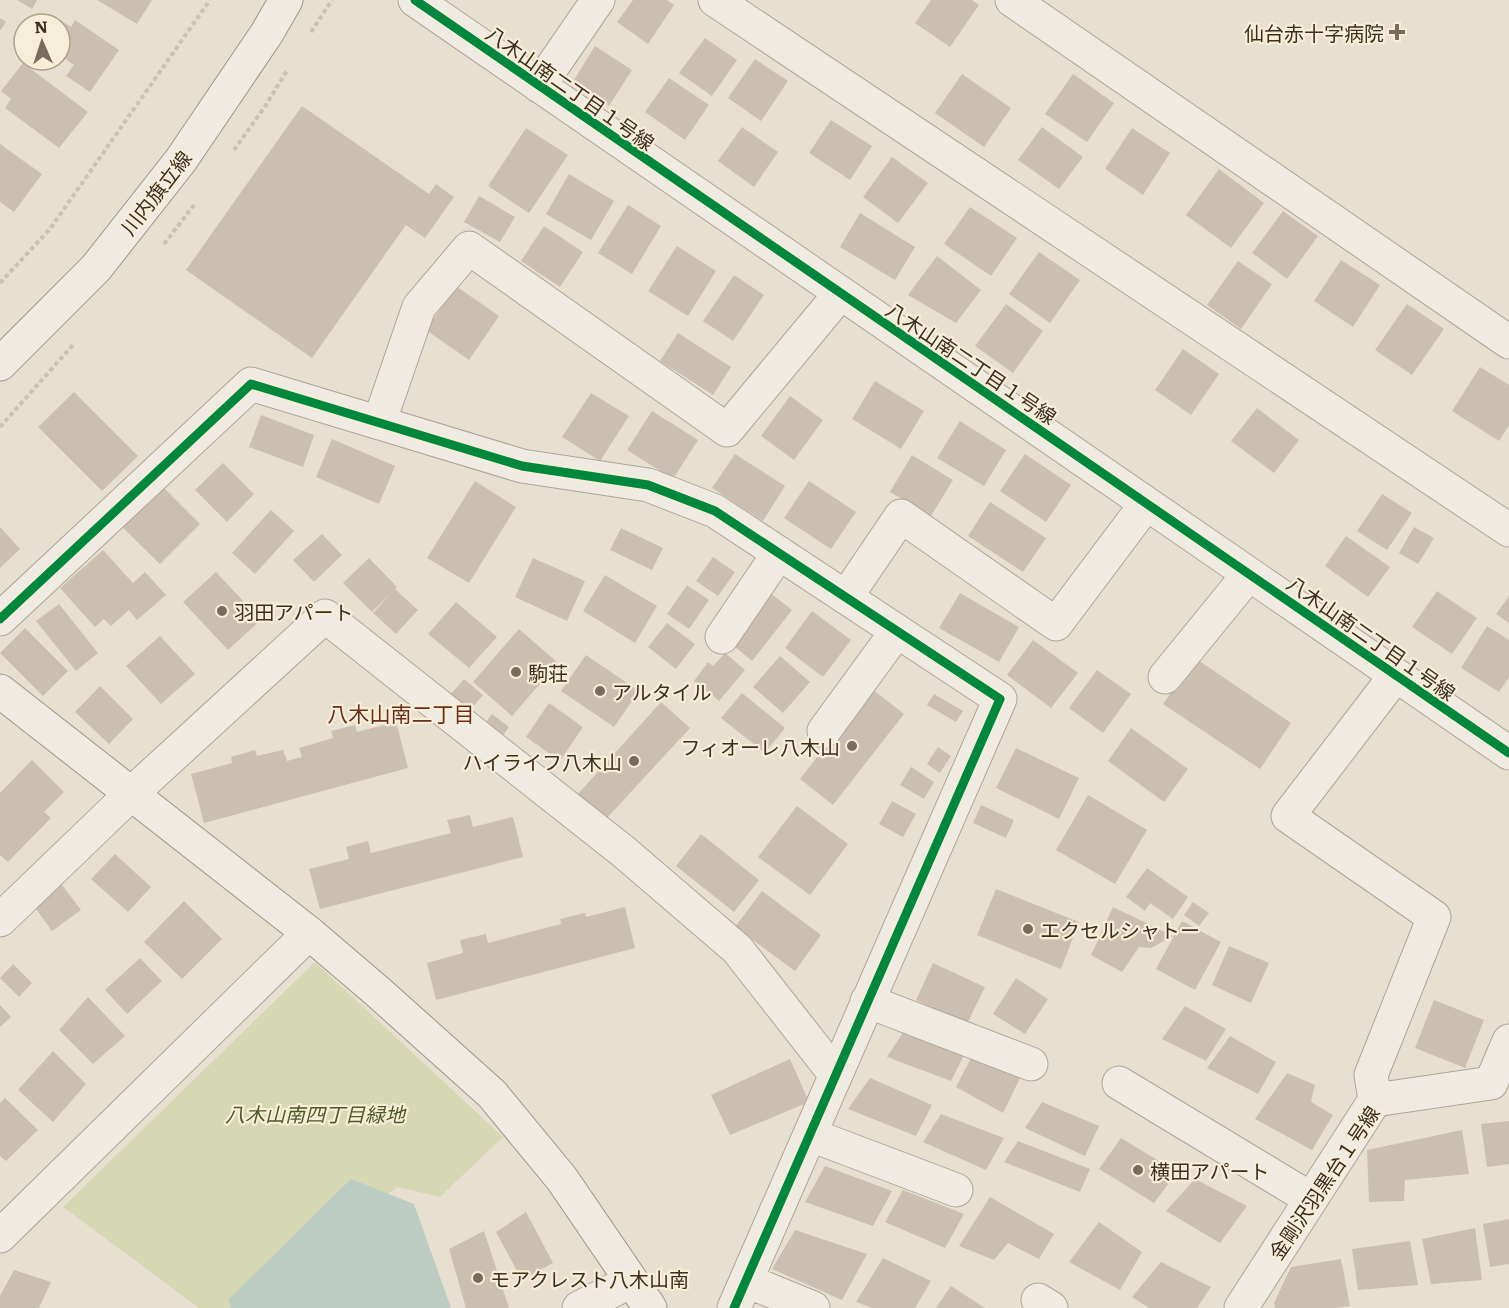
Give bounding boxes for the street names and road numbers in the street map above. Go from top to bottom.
street label: 八木山南二丁目１号線 [480,17,662,157]
street label: 川内旗立線 [112,143,198,241]
street label: 八木山南二丁目１号線 [881,294,1063,430]
street label: 八木山南二丁目１号線 [1281,567,1463,707]
street label: 金剛沢羽黒台１号線 [1260,1099,1386,1265]

